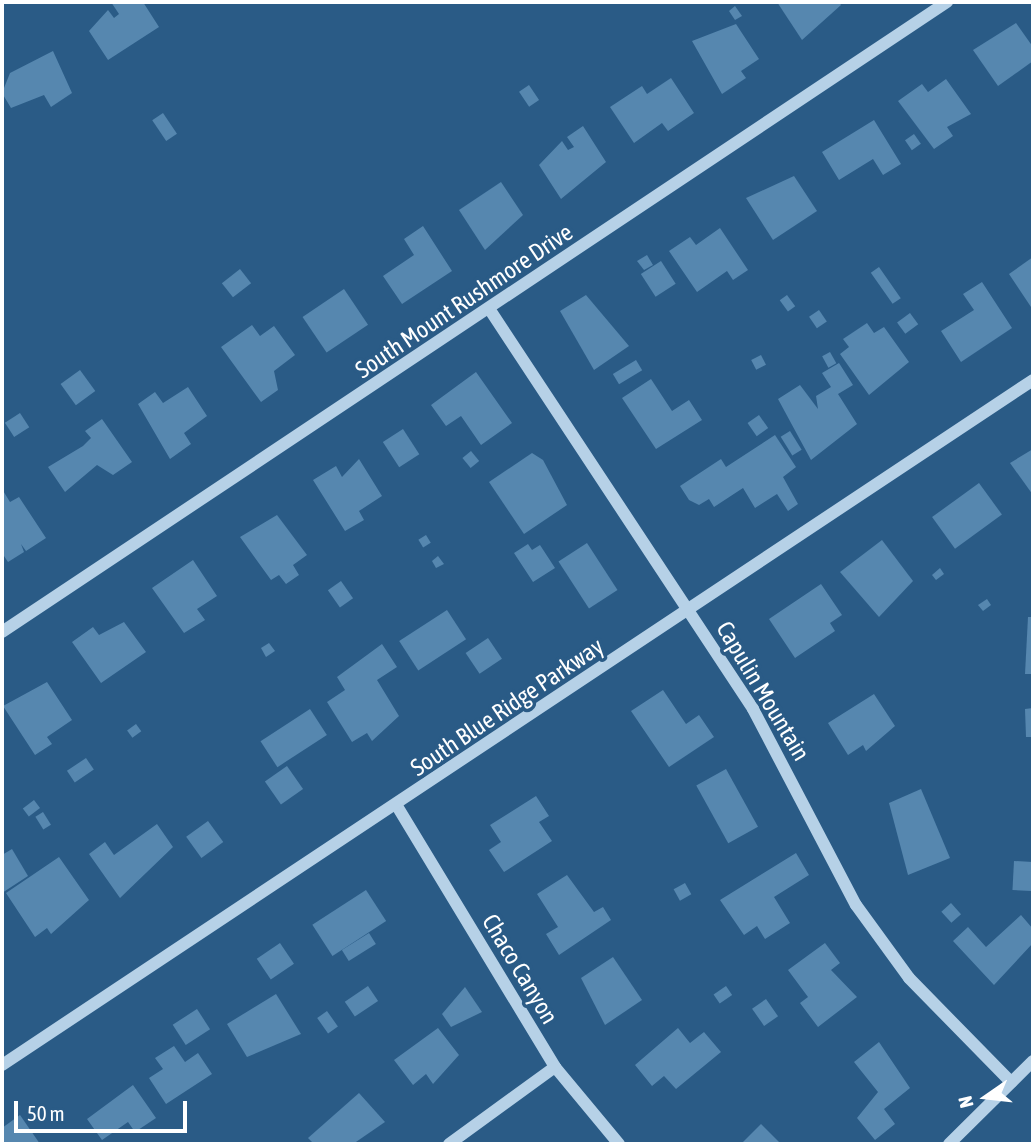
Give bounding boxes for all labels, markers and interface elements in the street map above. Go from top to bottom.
street label: South Mount Rushmore Drive [350,218,578,384]
street label: Capulin Mountain [710,616,816,766]
street label: South Blue Ridge Parkway [405,632,609,782]
street label: Chaco Canyon [476,909,564,1029]
north arrow [951,1062,1021,1132]
scale bar [18,1086,191,1130]
text: N [954,1094,978,1110]
text: 50 m [27,1101,65,1125]

